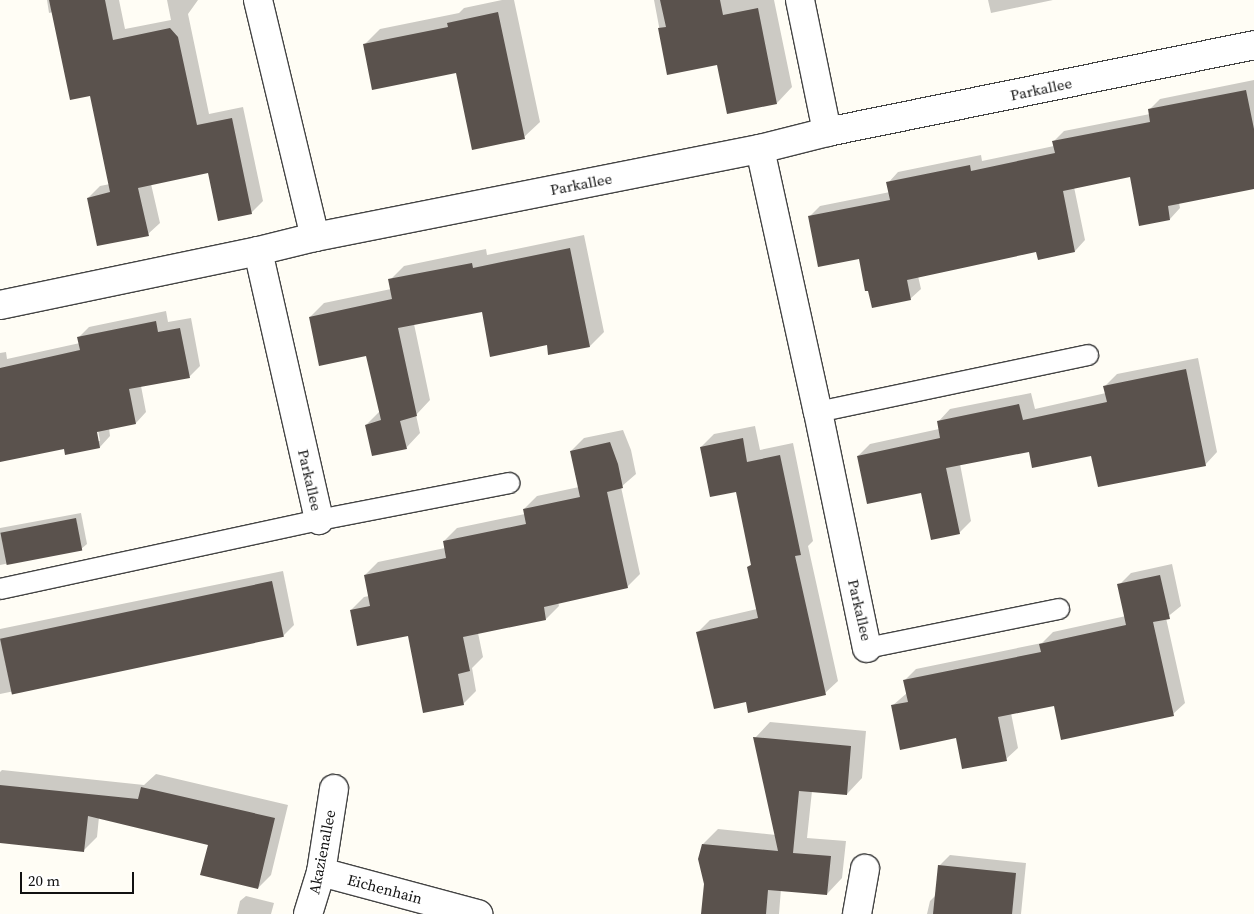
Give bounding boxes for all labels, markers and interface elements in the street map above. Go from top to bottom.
street label: Parkallee [1008,74,1074,104]
street label: Parkallee [549,169,613,199]
street label: Parkallee [294,447,326,513]
street label: Parkallee [844,577,876,643]
street label: Akazienallee [305,808,339,896]
scale bar [22,862,136,894]
text: 20 m [28,870,60,891]
street label: Eichenhain [346,870,424,908]

